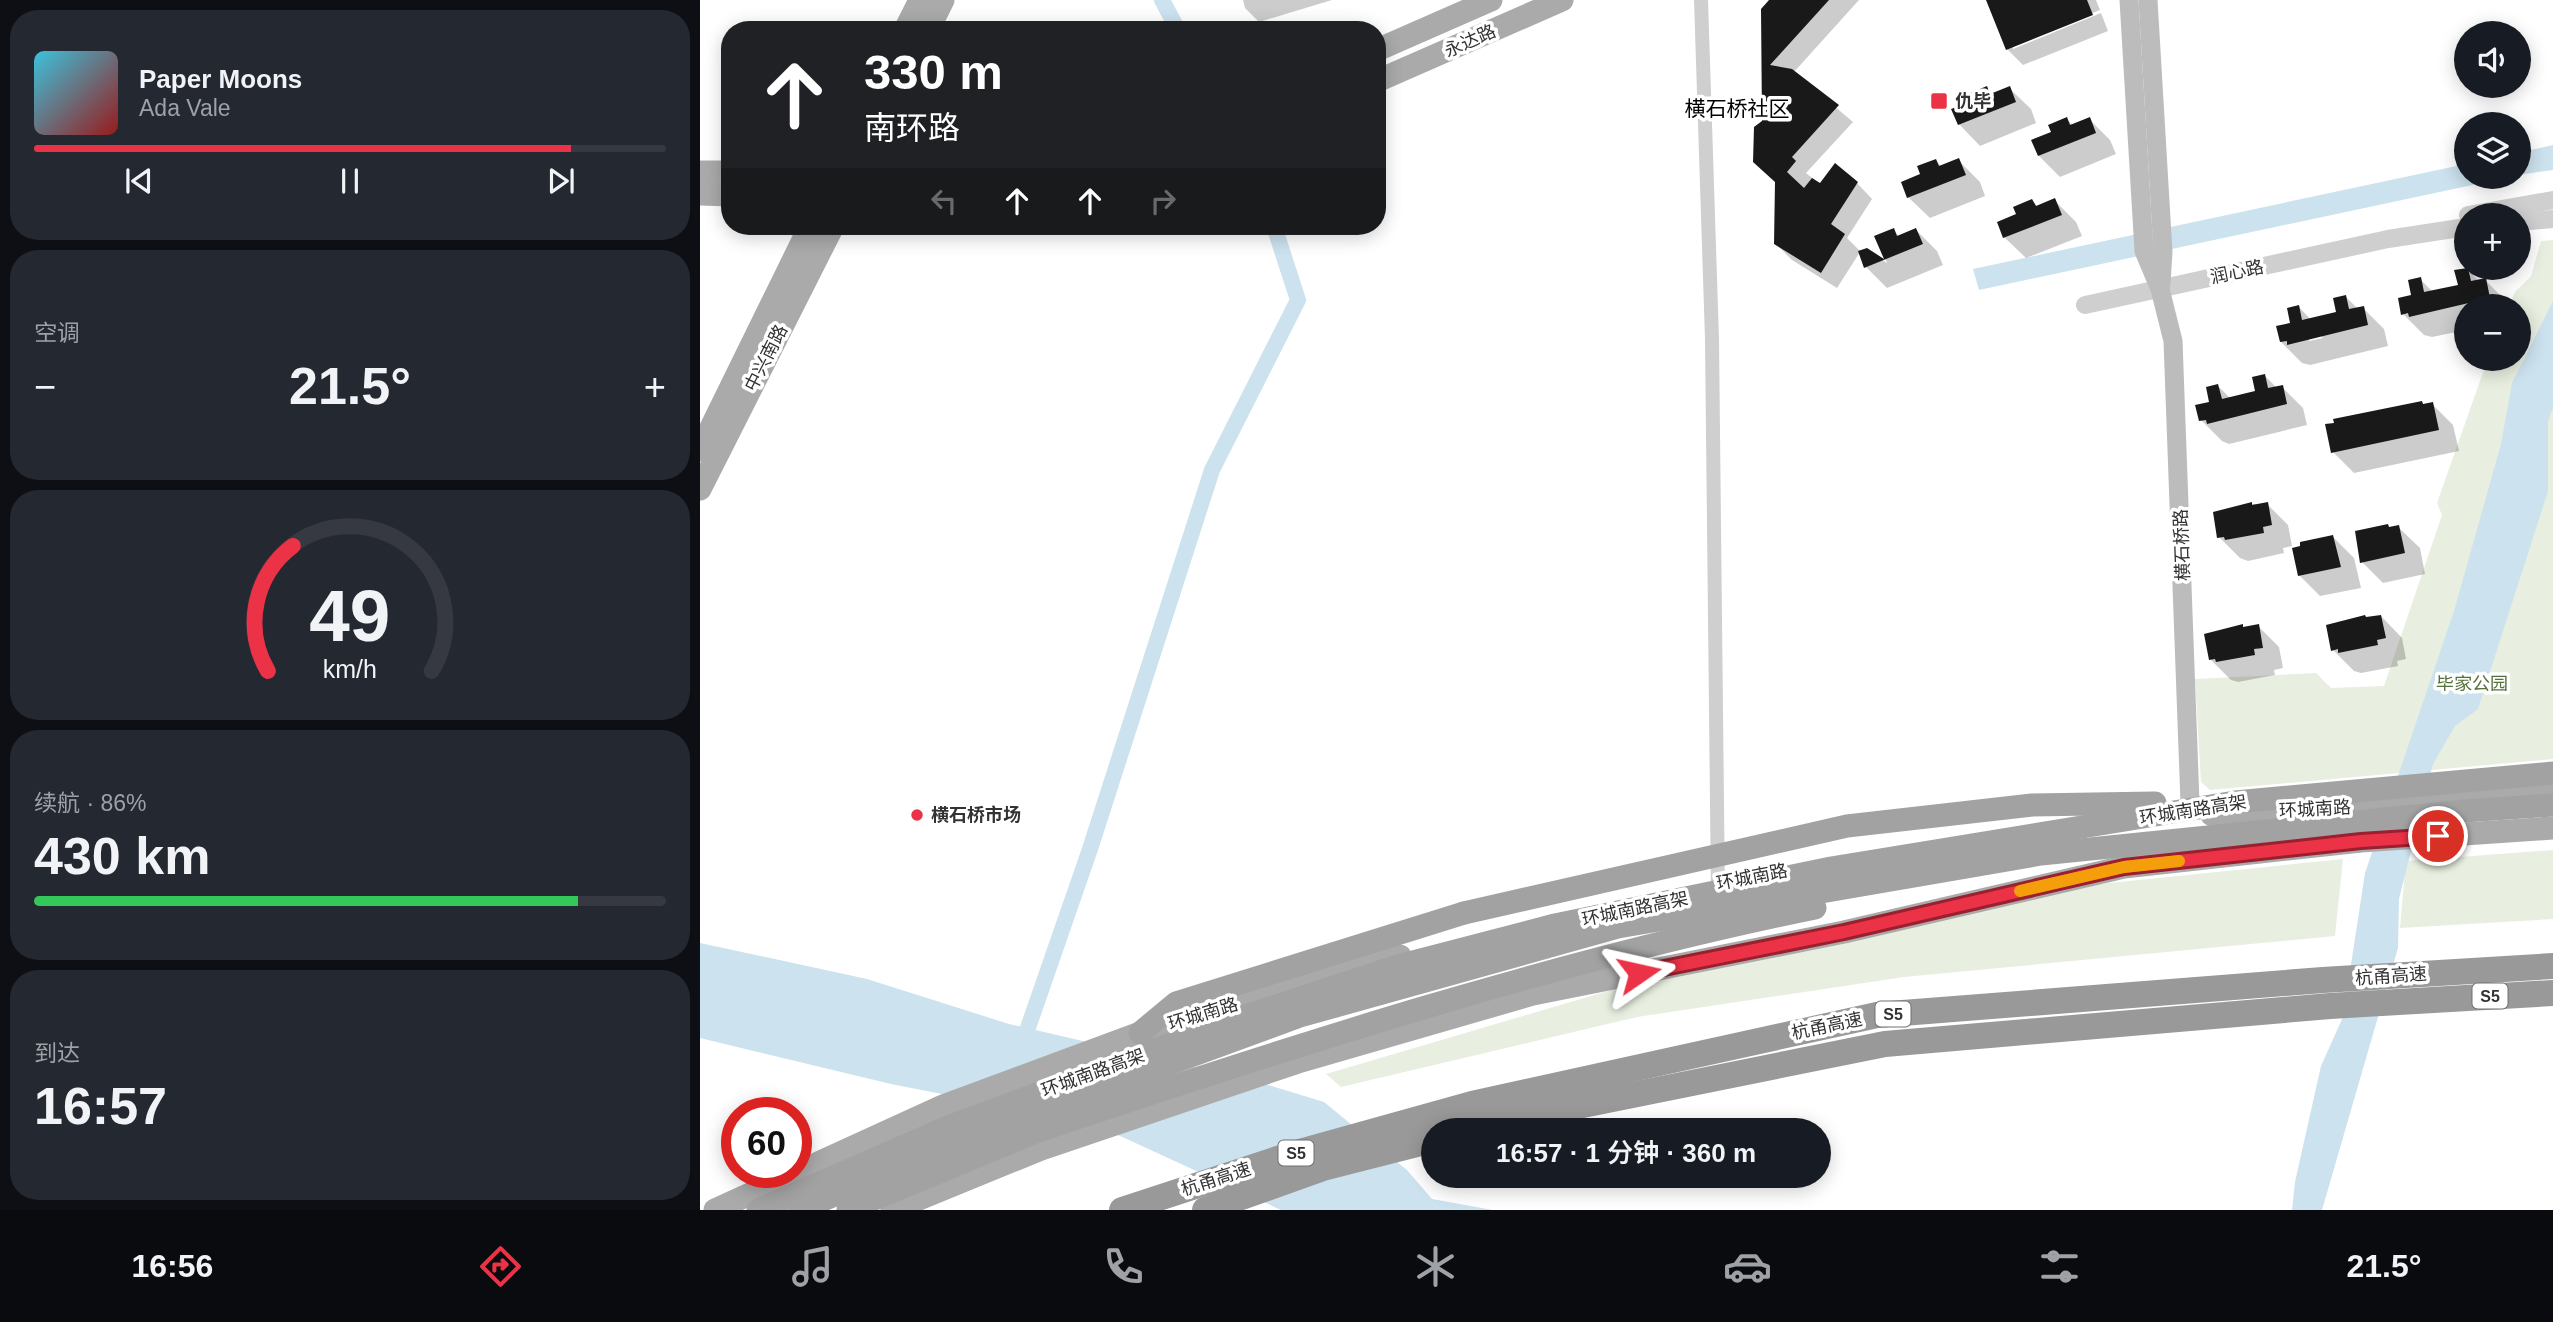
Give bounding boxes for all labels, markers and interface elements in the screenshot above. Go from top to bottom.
street label: 永达路 [1441,21,1499,61]
map controls [2454,21,2531,371]
button: sound [2454,21,2531,98]
text: 330 m [864,45,1003,99]
icon: ahead [749,49,840,140]
text: Paper Moons [139,64,302,94]
marker: 仇毕 [1929,91,1949,111]
place label: 仇毕 [1955,91,1991,111]
text: Ada Vale [139,95,231,121]
district label: 横石桥社区 [1685,97,1790,120]
text: 南环路 [864,110,960,146]
button: layers [2454,112,2531,189]
icon: previous [120,162,158,200]
icon: pause [331,162,369,200]
icon: next [542,162,580,200]
icon: left [925,182,963,220]
icon: ahead [998,182,1036,220]
icon: ahead [1071,182,1109,220]
icon: right [1144,182,1182,220]
button: + [2454,203,2531,280]
street label: 润心路 [2209,257,2265,287]
button: − [2454,294,2531,371]
text: 空调 [34,320,80,346]
street label: 中兴南路 [741,321,791,395]
text: 21.5° [289,357,411,415]
text: − [34,366,56,408]
text: + [644,366,666,408]
street label: 横石桥路 [2171,509,2193,581]
text: 49 [310,575,390,656]
text: km/h [323,655,377,683]
park label: 毕家公园 [2436,674,2508,694]
text: 续航 · 86% [34,790,146,816]
street label: 环城南路高架 [2138,792,2248,828]
street label: 环城南路 [2279,797,2351,821]
place label: 横石桥市场 [931,805,1021,825]
pin [2408,806,2468,866]
marker: 横石桥市场 [909,807,925,823]
icon: arrive [2419,817,2457,855]
text: 430 km [34,827,210,885]
street label: 环城南路 [1715,860,1789,894]
street label: 环城南路高架 [1580,888,1690,930]
position arrow [1602,936,1676,1010]
street label: 杭甬高速 [2354,964,2428,988]
road number: S5 [2472,984,2508,1008]
street label: 环城南路 [1166,994,1240,1034]
road number: S5 [1876,1002,1910,1026]
street label: 杭甬高速 [1790,1009,1864,1043]
text: 到达 [34,1040,80,1066]
street label: 环城南路高架 [1039,1045,1147,1101]
text: 16:57 [34,1077,167,1135]
speed limit sign: 60 [721,1097,812,1188]
text: 16:57 · 1 分钟 · 360 m [1496,1138,1756,1168]
road number: S5 [1278,1140,1314,1166]
street label: 杭甬高速 [1179,1158,1253,1200]
icon: directions [476,1242,525,1291]
icon: music [788,1242,837,1291]
icon: phone [1099,1242,1148,1291]
icon: climate [1411,1242,1460,1291]
icon: car [1723,1242,1772,1291]
icon: filters [2035,1242,2084,1291]
text: 16:56 [131,1248,213,1284]
text: 21.5° [2346,1248,2422,1284]

